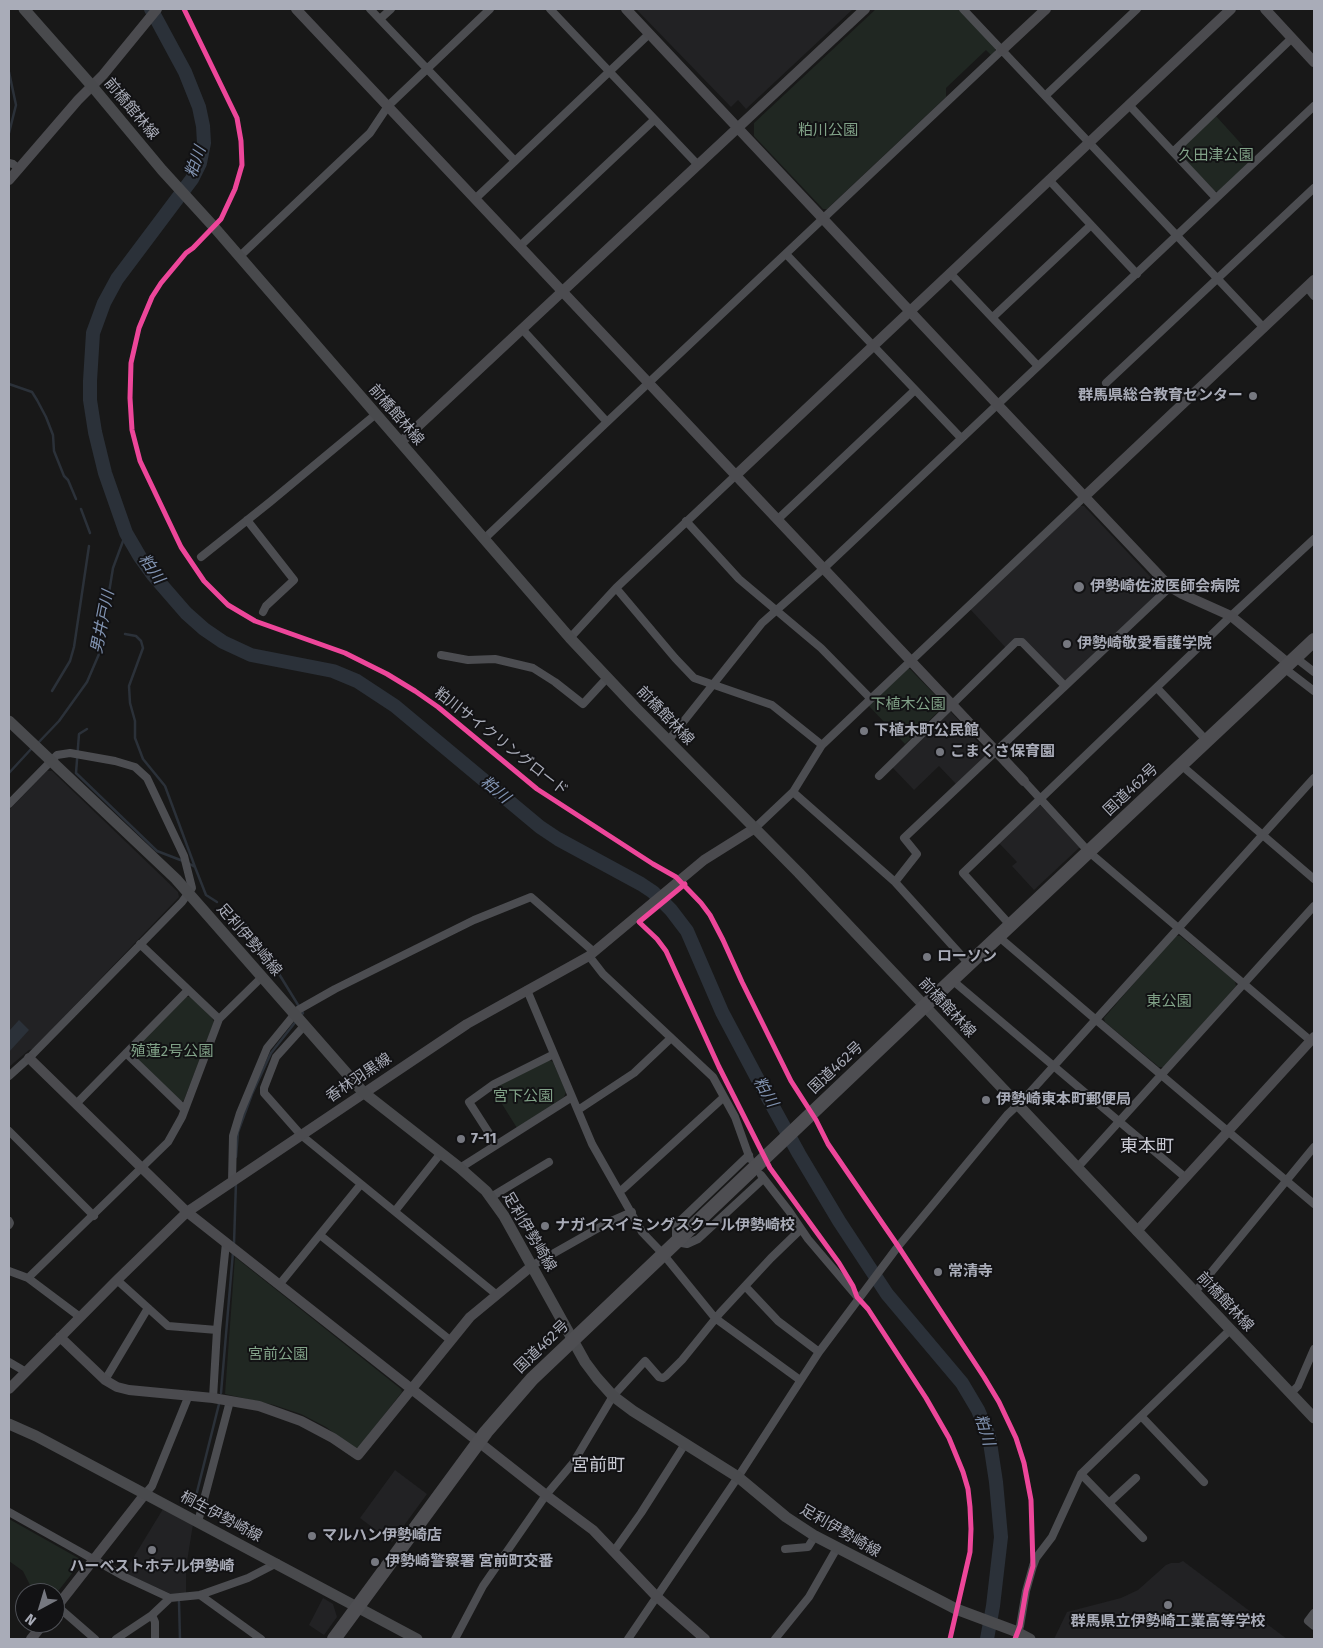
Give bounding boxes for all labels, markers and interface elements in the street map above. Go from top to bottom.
street label: 前橋館林線 [100,74,162,144]
park label: 粕川公園 [798,122,858,140]
water label: 粕川 [182,144,210,180]
park label: 久田津公園 [1179,147,1253,165]
street label: 前橋館林線 [365,381,427,449]
place label: 群馬県総合教育センター [1078,387,1243,405]
marker: 群馬県総合教育センター [1247,390,1259,402]
water label: 粕川 [134,550,168,588]
place label: 伊勢崎佐波医師会病院 [1090,578,1240,596]
marker: 伊勢崎佐波医師会病院 [1072,580,1086,594]
water label: 男井戸川 [87,589,119,655]
place label: 伊勢崎敬愛看護学院 [1077,635,1212,653]
marker: 伊勢崎敬愛看護学院 [1061,638,1073,650]
street label: 前橋館林線 [632,683,698,749]
street label: 粕川サイクリングロード [430,684,572,800]
park label: 下植木公園 [871,696,945,714]
place label: 下植木町公民館 [874,722,979,740]
marker: 下植木町公民館 [858,725,870,737]
place label: こまくさ保育園 [950,743,1055,761]
marker: こまくさ保育園 [934,746,946,758]
street label: 国道462号 [1100,760,1162,820]
water label: 粕川 [477,772,513,808]
street label: 足利伊勢崎線 [213,900,285,980]
place label: ローソン [937,948,997,966]
marker: ローソン [921,951,933,963]
street label: 前橋館林線 [915,974,979,1042]
park label: 東公園 [1147,993,1191,1011]
street label: 国道462号 [805,1038,867,1098]
park label: 殖蓮2号公園 [131,1043,213,1061]
street label: 香林羽黒線 [323,1050,395,1106]
water label: 粕川 [749,1073,781,1111]
park label: 宮下公園 [493,1088,553,1106]
place label: 伊勢崎東本町郵便局 [996,1091,1131,1109]
marker: 伊勢崎東本町郵便局 [980,1094,992,1106]
place label: 7-11 [471,1130,497,1148]
marker: 7-11 [455,1133,467,1145]
district label: 東本町 [1120,1136,1174,1158]
street label: 足利伊勢崎線 [498,1189,560,1275]
place label: ナガイスイミングスクール伊勢崎校 [555,1217,795,1235]
marker: ナガイスイミングスクール伊勢崎校 [539,1220,551,1232]
place label: 常清寺 [948,1263,993,1281]
marker: 常清寺 [932,1266,944,1278]
street label: 前橋館林線 [1193,1268,1257,1336]
street label: 国道462号 [511,1317,573,1377]
park label: 宮前公園 [248,1346,308,1364]
water label: 粕川 [970,1412,998,1448]
district label: 宮前町 [571,1455,625,1477]
street label: 桐生伊勢崎線 [177,1488,265,1546]
street label: 足利伊勢崎線 [797,1501,883,1561]
place label: マルハン伊勢崎店 [322,1527,442,1545]
marker: マルハン伊勢崎店 [306,1530,318,1542]
marker: ハーベストホテル伊勢崎 [146,1544,158,1556]
place label: 伊勢崎警察署 宮前町交番 [385,1553,554,1571]
marker: 伊勢崎警察署 宮前町交番 [369,1556,381,1568]
place label: ハーベストホテル伊勢崎 [70,1558,234,1576]
north arrow [15,1583,65,1633]
marker: 群馬県立伊勢崎工業高等学校 [1162,1599,1174,1611]
text: N [22,1610,40,1629]
place label: 群馬県立伊勢崎工業高等学校 [1071,1613,1265,1631]

